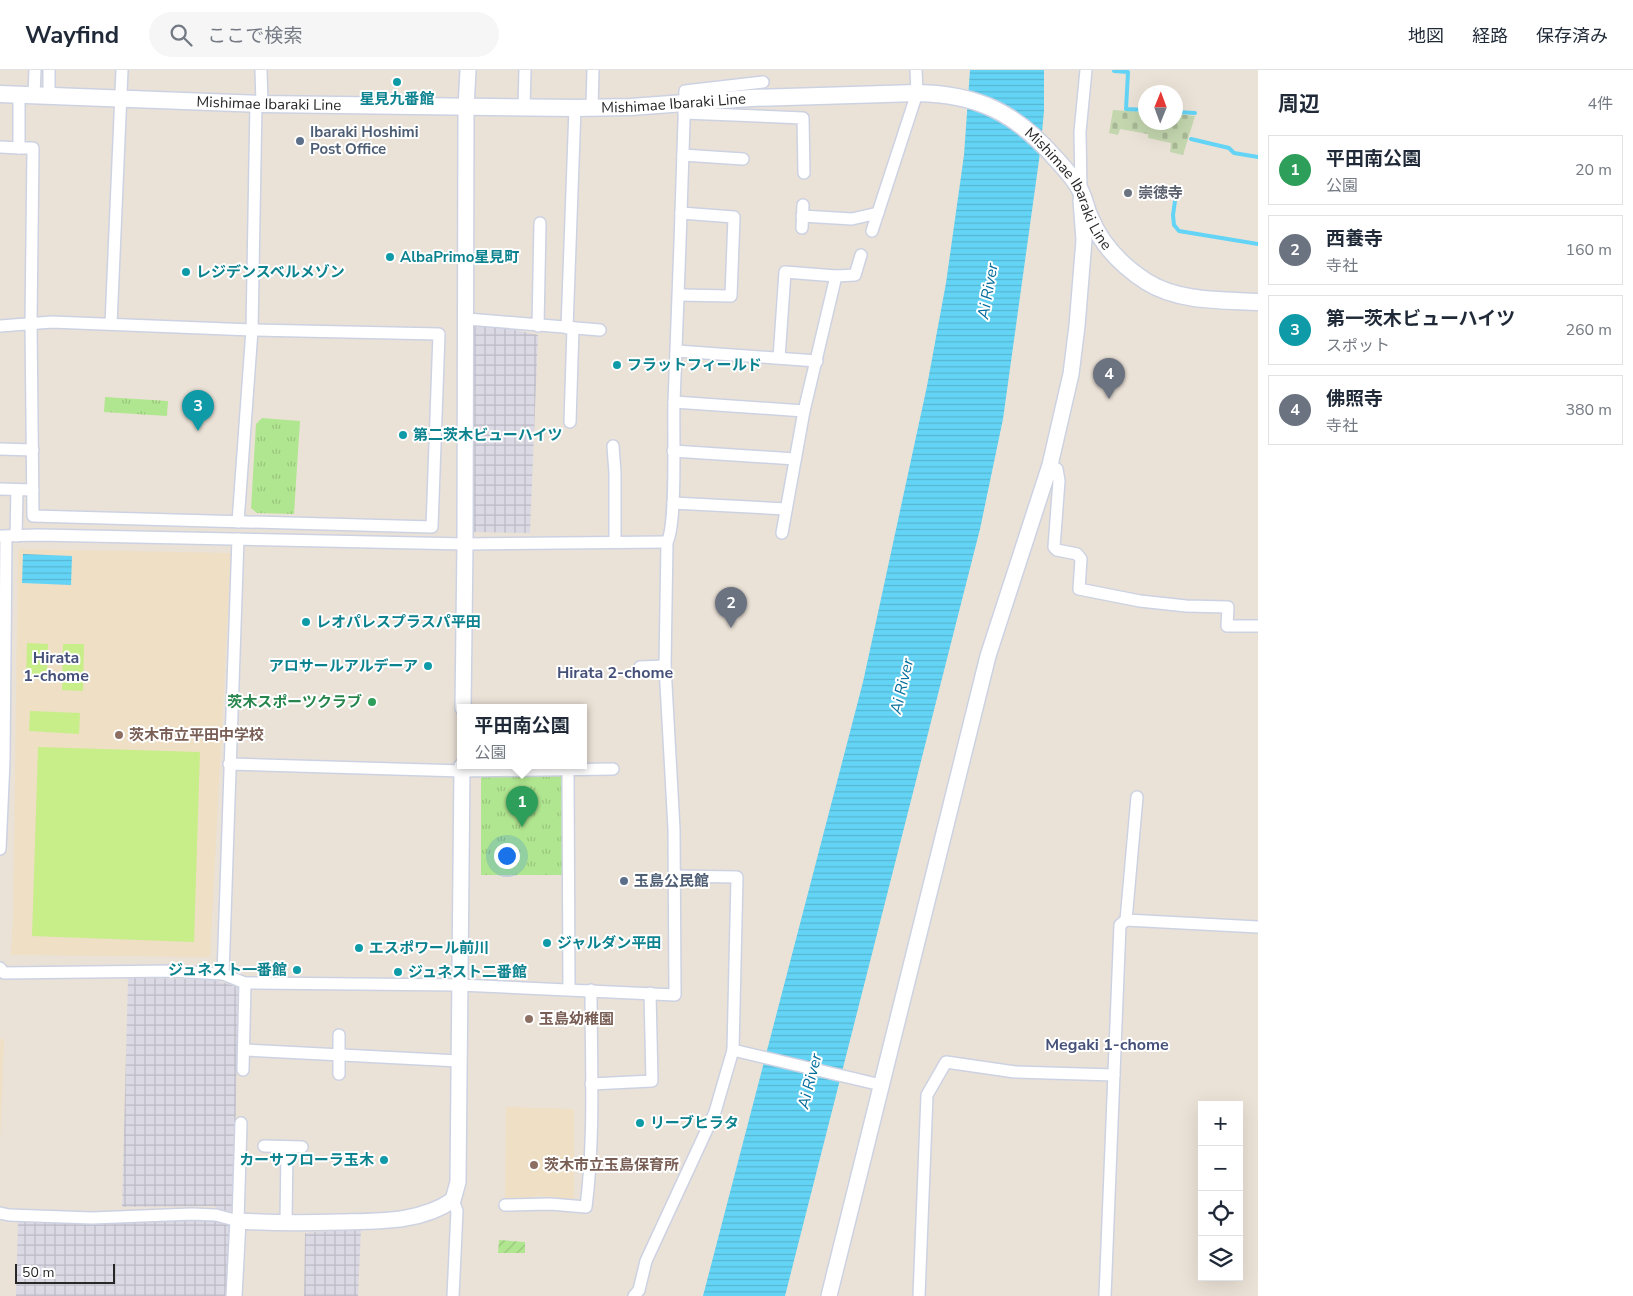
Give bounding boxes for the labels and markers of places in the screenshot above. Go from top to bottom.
marker: 星見九番館 [391,76,403,88]
place label: 星見九番館 [359,89,435,109]
place label: Ibaraki Hoshimi Post Office [310,122,418,159]
marker: Ibaraki Hoshimi Post Office [294,135,306,147]
place label: 崇徳寺 [1138,183,1183,203]
marker: 崇徳寺 [1122,187,1134,199]
place label: AlbaPrimo星見町 [400,247,519,267]
marker: AlbaPrimo星見町 [384,251,396,263]
place label: レジデンスベルメゾン [196,262,345,282]
marker: レジデンスベルメゾン [180,266,192,278]
place label: フラットフィールド [627,355,762,375]
pin: 4 [1093,358,1125,399]
marker: フラットフィールド [611,359,623,371]
pin: 3 [182,390,214,431]
place label: 第二茨木ビューハイツ [413,425,562,445]
marker: 第二茨木ビューハイツ [397,429,409,441]
pin: 2 [715,587,747,628]
place label: レオパレスプラスパ平田 [316,612,481,632]
marker: レオパレスプラスパ平田 [300,616,312,628]
place label: アロサールアルデーア [269,656,418,676]
marker: アロサールアルデーア [422,660,434,672]
place label: 茨木スポーツクラブ [227,692,362,712]
marker: 茨木スポーツクラブ [366,696,378,708]
place label: 茨木市立平田中学校 [129,725,264,745]
marker: 茨木市立平田中学校 [113,729,125,741]
pin: 1 [506,786,538,827]
place label: 玉島公民館 [634,871,709,891]
marker: 玉島公民館 [618,875,630,887]
place label: ジャルダン平田 [557,933,661,953]
marker: ジャルダン平田 [541,937,553,949]
place label: エスポワール前川 [369,938,489,958]
marker: エスポワール前川 [353,942,365,954]
place label: ジュネスト一番館 [168,960,287,980]
place label: ジュネスト二番館 [408,962,527,982]
marker: ジュネスト一番館 [291,964,303,976]
marker: ジュネスト二番館 [392,966,404,978]
place label: 玉島幼稚園 [539,1009,614,1029]
marker: 玉島幼稚園 [523,1013,535,1025]
place label: リーブヒラタ [650,1113,739,1133]
marker: リーブヒラタ [634,1117,646,1129]
place label: カーサフローラ玉木 [239,1150,374,1170]
marker: カーサフローラ玉木 [378,1154,390,1166]
place label: 茨木市立玉島保育所 [544,1155,679,1175]
marker: 茨木市立玉島保育所 [528,1159,540,1171]

